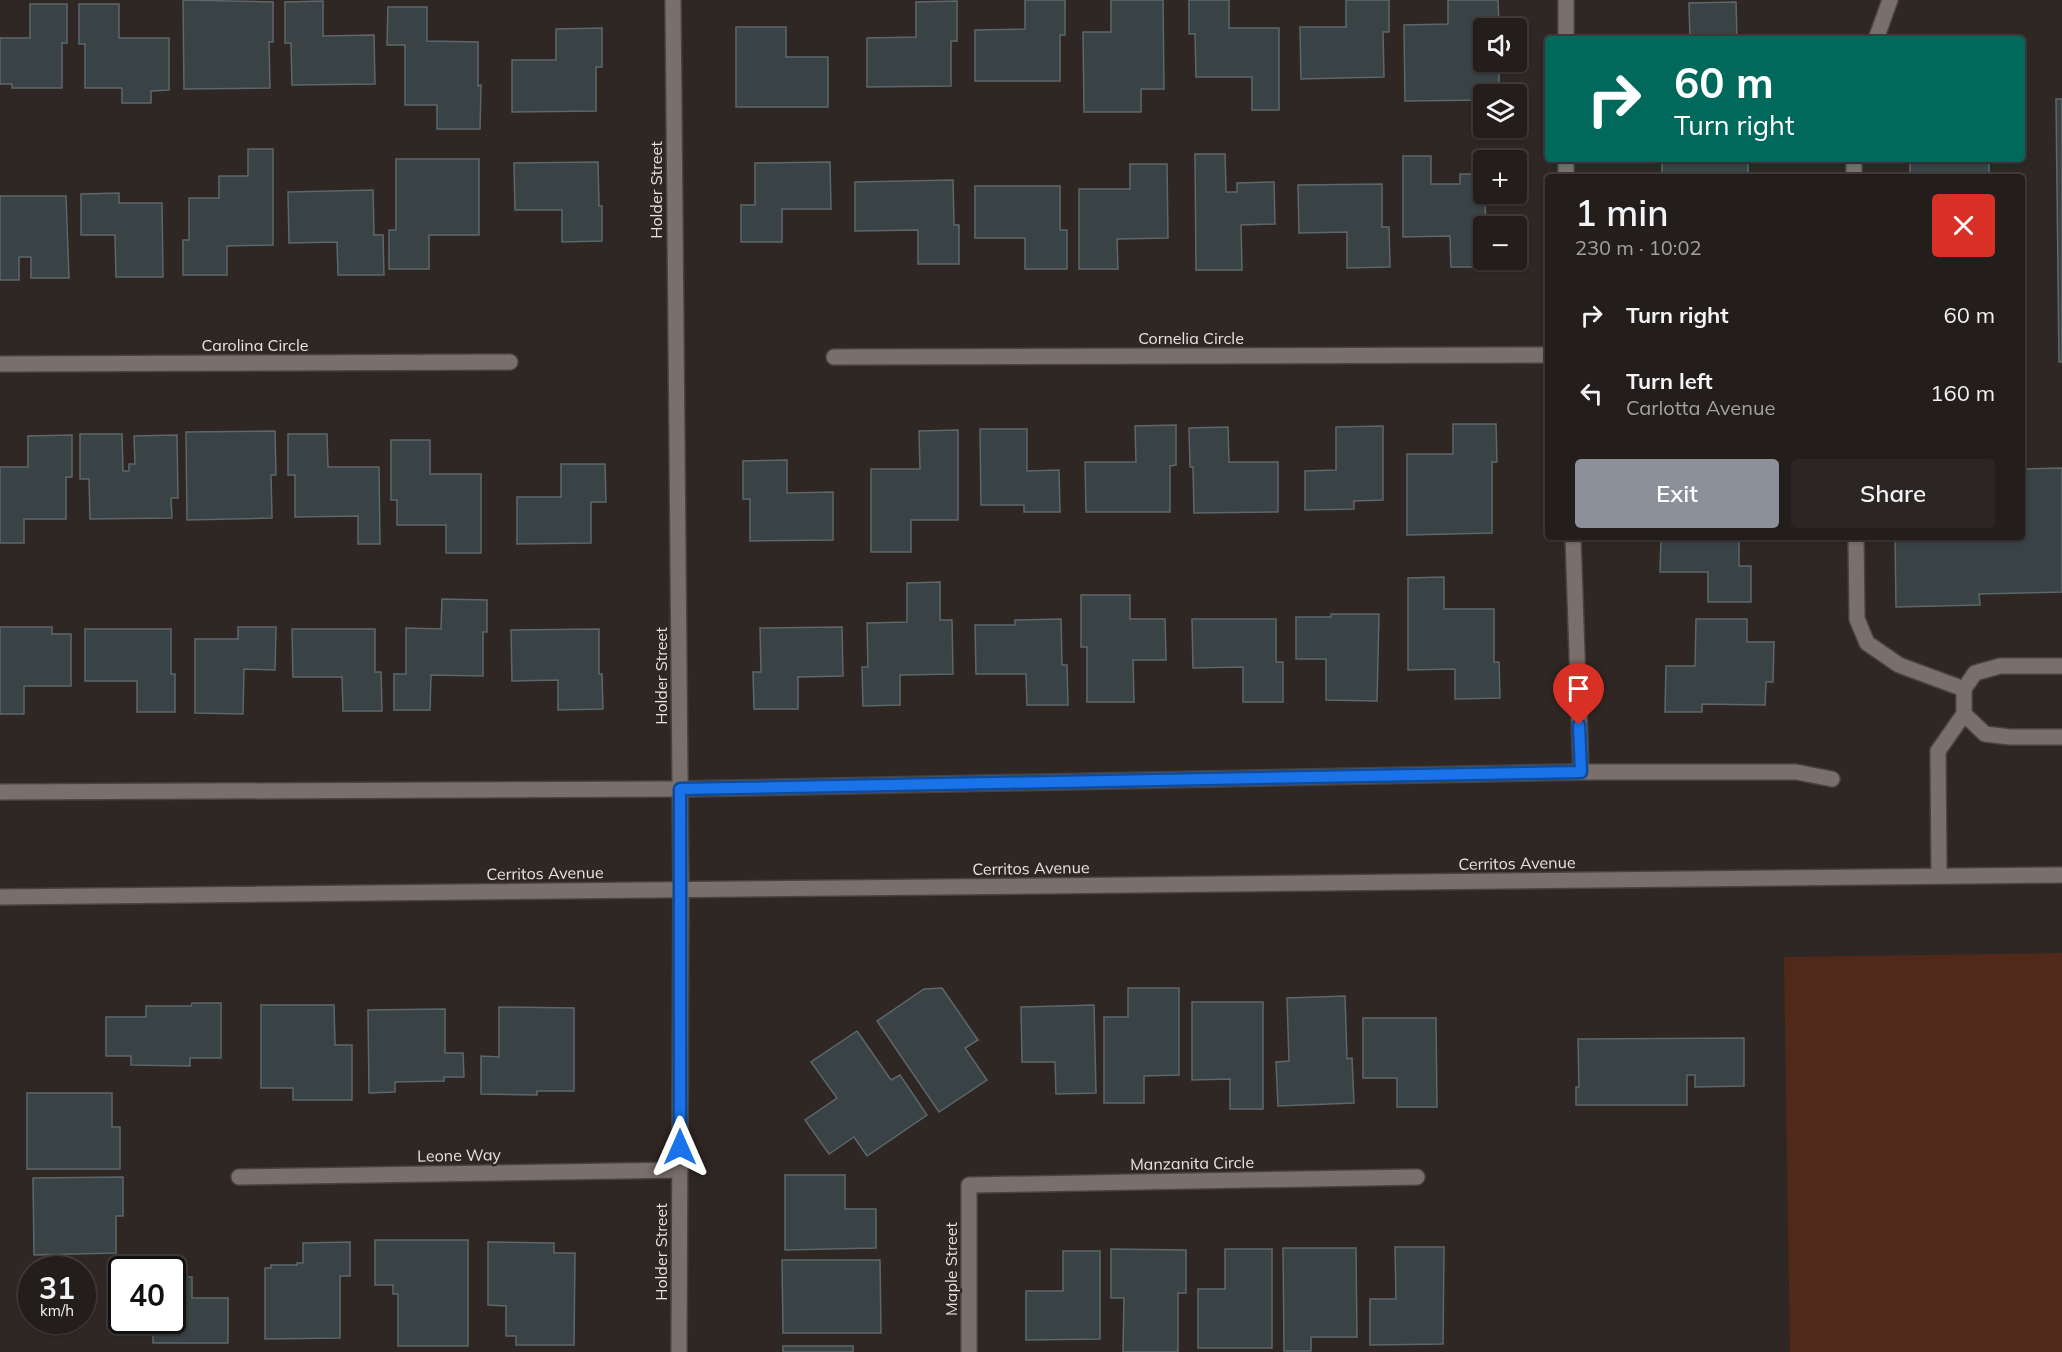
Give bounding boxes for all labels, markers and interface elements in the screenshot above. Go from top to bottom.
map controls [1473,18,1527,270]
button: sound [1473,18,1527,72]
text: 60 m [1674,56,1774,109]
icon: right [1575,60,1653,138]
button: layers [1473,84,1527,138]
text: Turn right [1674,108,1794,142]
street label: Holder Street [646,141,666,239]
button: + [1473,150,1527,204]
text: 1 min [1575,190,1669,235]
button: close [1932,194,1995,257]
button: − [1473,216,1527,270]
text: 230 m · 10:02 [1575,235,1701,260]
icon: right [1575,299,1608,332]
text: Turn right [1626,301,1729,329]
text: 60 m [1944,301,1995,329]
street label: Cornelia Circle [1138,328,1244,348]
street label: Carolina Circle [202,335,308,355]
text: Turn left [1626,367,1713,395]
icon: left [1575,377,1608,410]
text: 160 m [1930,379,1995,407]
text: Carlotta Avenue [1626,395,1775,420]
button: Exit [1575,459,1779,528]
button: Share [1791,459,1995,528]
street label: Holder Street [651,627,671,725]
pin [1553,663,1604,725]
icon: arrive [1562,672,1595,705]
street label: Cerritos Avenue [1458,852,1576,874]
street label: Cerritos Avenue [972,857,1090,879]
street label: Cerritos Avenue [486,862,604,884]
position arrow [648,1115,712,1179]
street label: Leone Way [417,1144,501,1166]
street label: Manzanita Circle [1130,1152,1254,1174]
street label: Holder Street [651,1203,671,1301]
street label: Maple Street [941,1222,961,1316]
speed limit sign: 40 [108,1256,186,1334]
text: 31 [39,1269,75,1307]
text: km/h [40,1301,74,1320]

